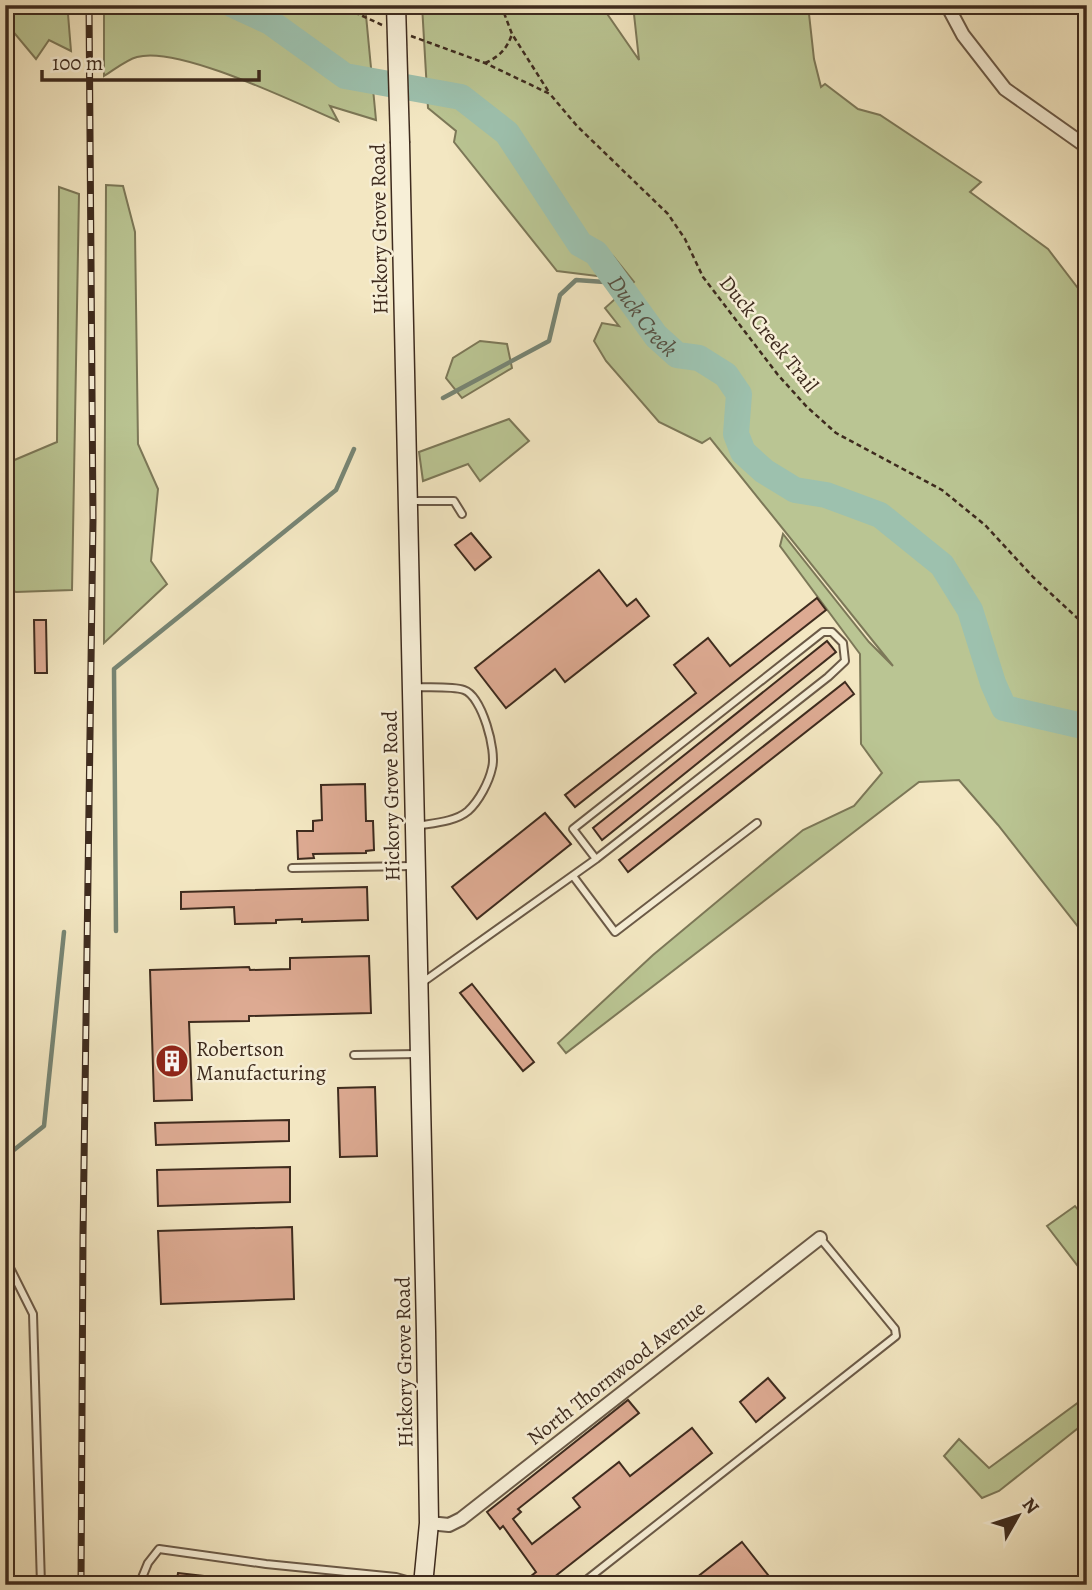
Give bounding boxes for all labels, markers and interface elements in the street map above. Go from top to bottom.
scale bar [42,38,259,82]
text: 100 m [52,49,103,77]
street label: Hickory Grove Road [364,143,394,315]
water label: Duck Creek [601,269,684,364]
street label: Duck Creek Trail [713,270,825,398]
street label: Hickory Grove Road [376,710,406,882]
place label: Robertson Manufacturing [196,1035,326,1087]
building icon: Robertson Manufacturing [153,1042,191,1080]
street label: Hickory Grove Road [389,1276,419,1448]
street label: North Thornwood Avenue [521,1294,711,1452]
north arrow [984,1482,1054,1552]
text: N [1016,1492,1045,1520]

